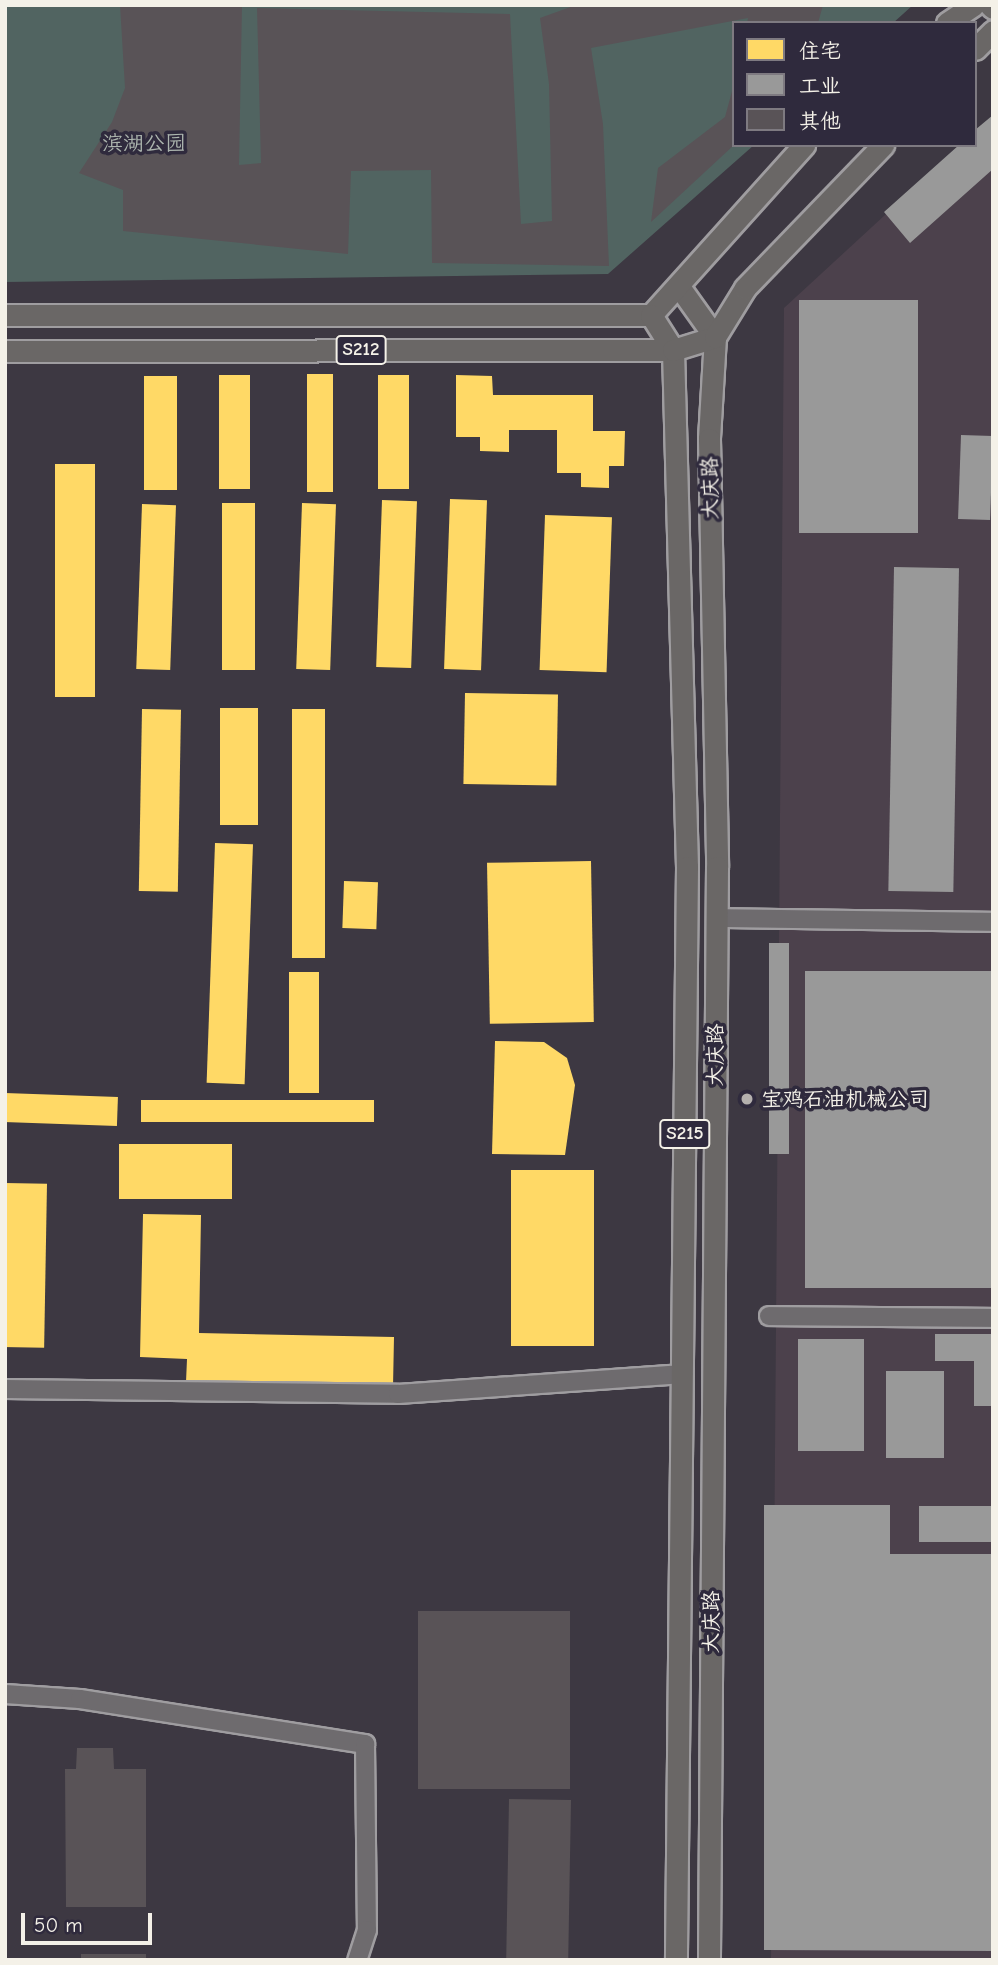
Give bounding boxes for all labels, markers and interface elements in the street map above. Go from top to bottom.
legend [732,21,977,147]
text: 住宅 [799,39,841,63]
text: 工业 [799,74,841,98]
text: 其他 [799,109,841,133]
park label: 滨湖公园 [102,130,186,156]
road number: S212 [335,334,387,366]
street label: 大庆路 [697,456,723,520]
street label: 大庆路 [702,1024,728,1086]
place label: 宝鸡石油机械公司 [761,1086,929,1112]
marker: 宝鸡石油机械公司 [739,1091,755,1107]
road number: S215 [659,1118,711,1150]
street label: 大庆路 [698,1591,724,1653]
scale bar [24,1898,156,1942]
text: 50 m [34,1913,83,1937]

